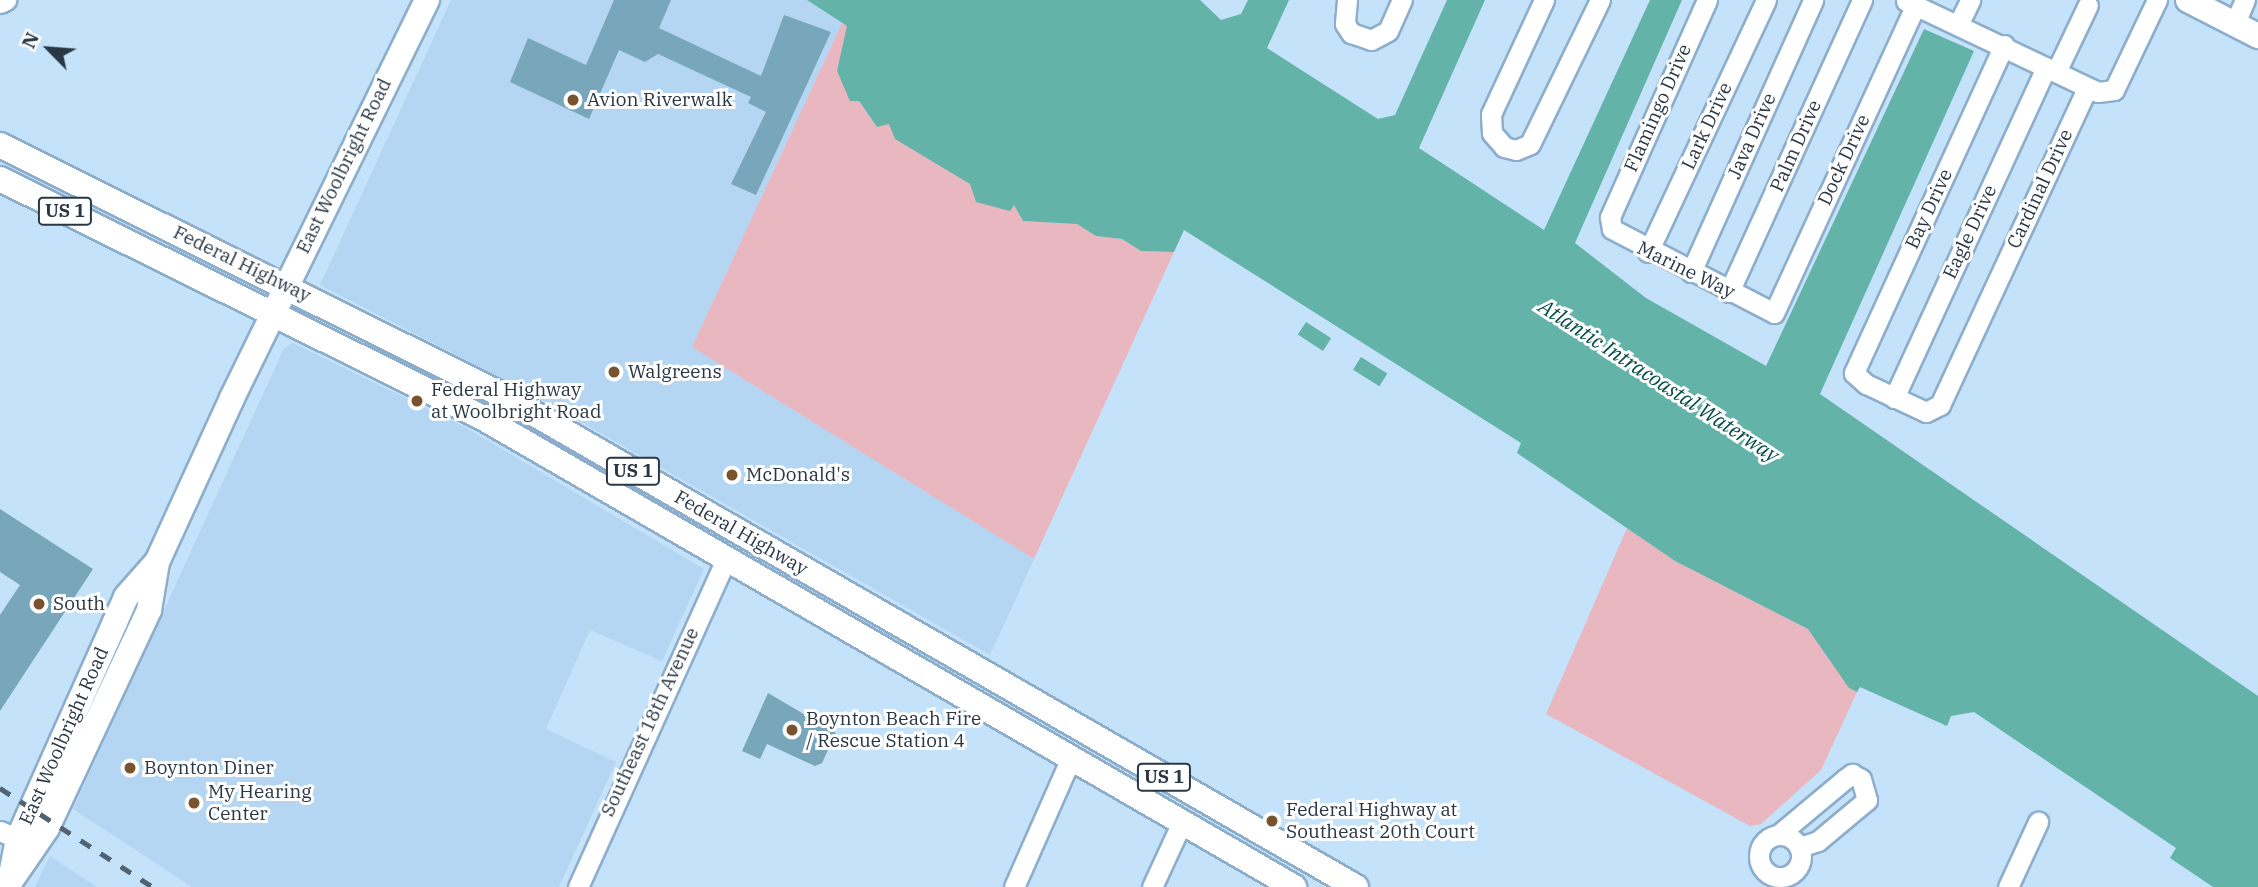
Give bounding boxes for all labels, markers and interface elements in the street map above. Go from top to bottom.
north arrow [14,14,84,84]
text: N [16,28,44,52]
street label: Flamingo Drive [1620,41,1696,175]
street label: East Woolbright Road [292,75,396,257]
street label: Lark Drive [1677,79,1737,173]
place label: Avion Riverwalk [587,89,733,111]
street label: Java Drive [1723,90,1781,182]
marker: Avion Riverwalk [565,92,581,108]
street label: Palm Drive [1766,97,1826,195]
street label: Dock Drive [1813,111,1875,209]
street label: Cardinal Drive [2002,126,2078,252]
street label: Bay Drive [1901,165,1957,253]
street label: Eagle Drive [1938,181,2002,283]
road number: US 1 [37,196,93,226]
street label: Federal Highway [170,221,314,307]
street label: Marine Way [1634,237,1738,303]
water label: Atlantic Intracoastal Waterway [1534,293,1784,467]
place label: Walgreens [628,361,722,383]
marker: Walgreens [606,364,622,380]
place label: Federal Highway at Woolbright Road [431,379,602,423]
marker: Federal Highway at Woolbright Road [409,393,425,409]
road number: US 1 [605,457,661,486]
place label: McDonald's [746,464,850,486]
marker: McDonald's [724,467,740,483]
street label: Federal Highway [670,486,812,580]
place label: South [53,593,105,615]
marker: South [31,596,47,612]
street label: Southeast 18th Avenue [596,624,704,820]
street label: East Woolbright Road [15,644,113,828]
place label: Boynton Beach Fire / Rescue Station 4 [806,708,981,752]
marker: Boynton Beach Fire / Rescue Station 4 [784,722,800,738]
place label: Boynton Diner [144,757,274,779]
marker: Boynton Diner [122,760,138,776]
road number: US 1 [1136,762,1192,792]
place label: My Hearing Center [208,781,312,825]
marker: My Hearing Center [186,795,202,811]
place label: Federal Highway at Southeast 20th Court [1286,799,1475,843]
marker: Federal Highway at Southeast 20th Court [1264,813,1280,829]

